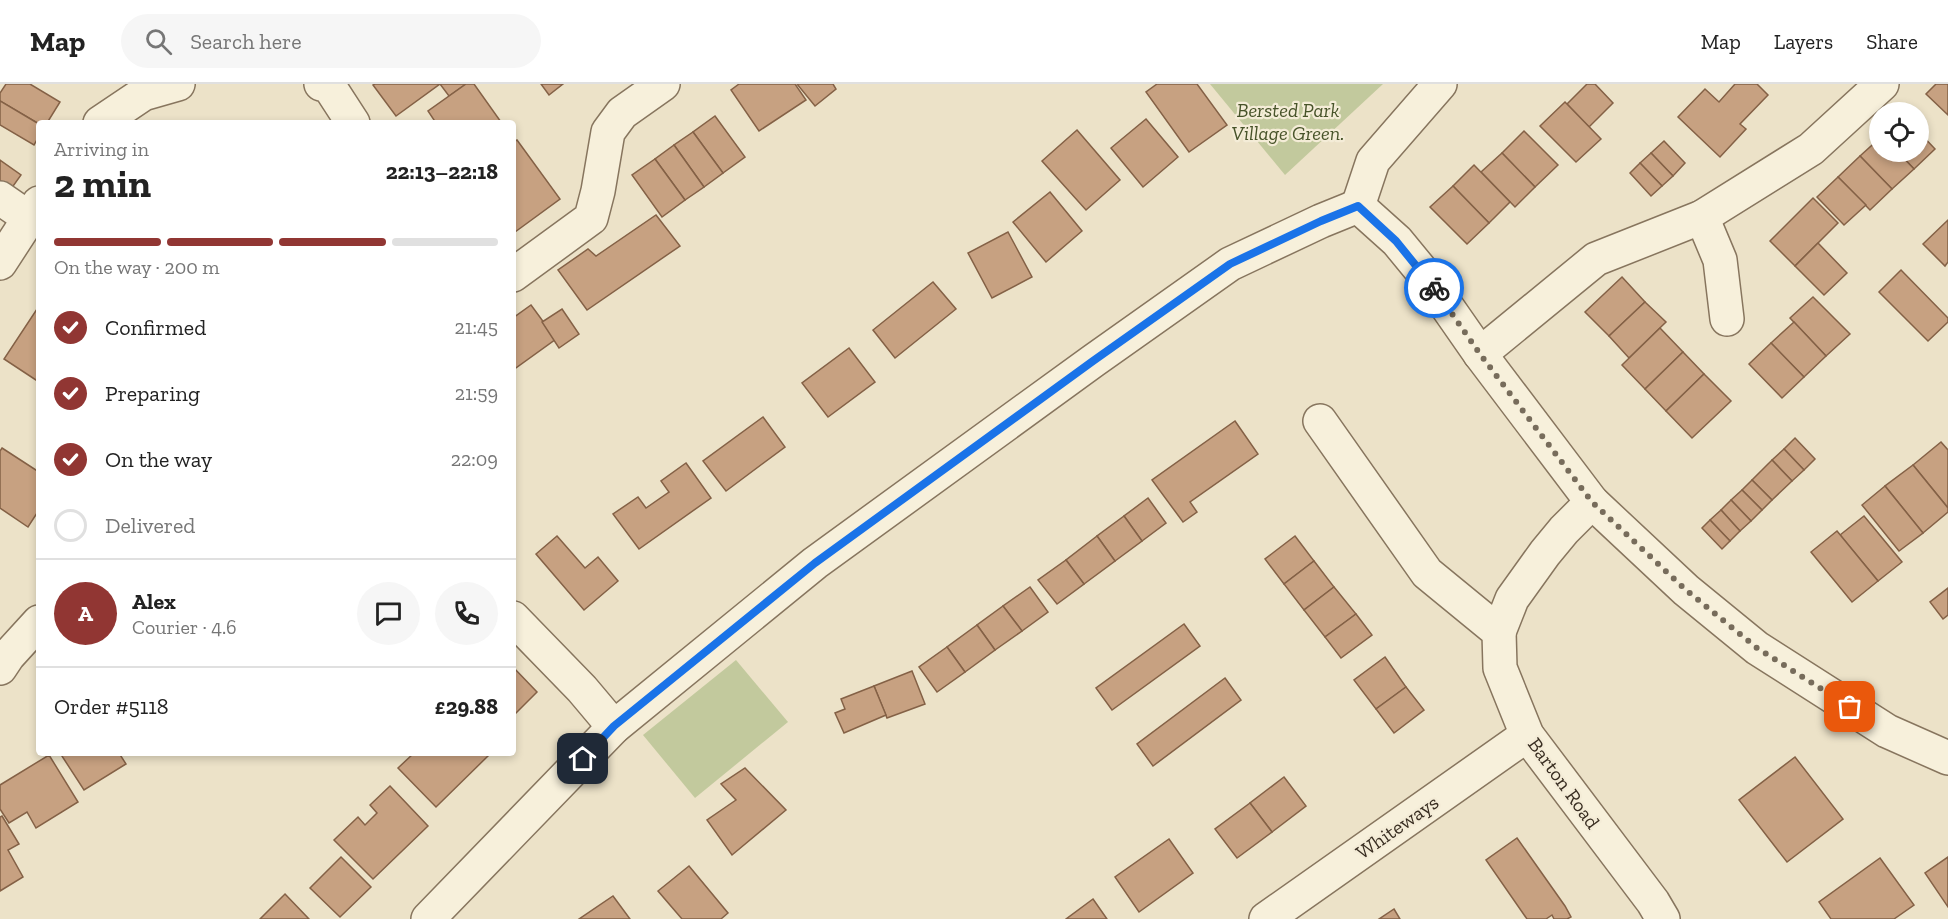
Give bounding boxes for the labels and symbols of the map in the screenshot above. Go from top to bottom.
park label: Bersted Park Village Green. [1232,98,1344,145]
courier [1404,258,1464,318]
pin [1824,681,1875,732]
pin [557,733,608,784]
street label: Barton Road [1523,733,1605,833]
street label: Whiteways [1351,790,1443,864]

